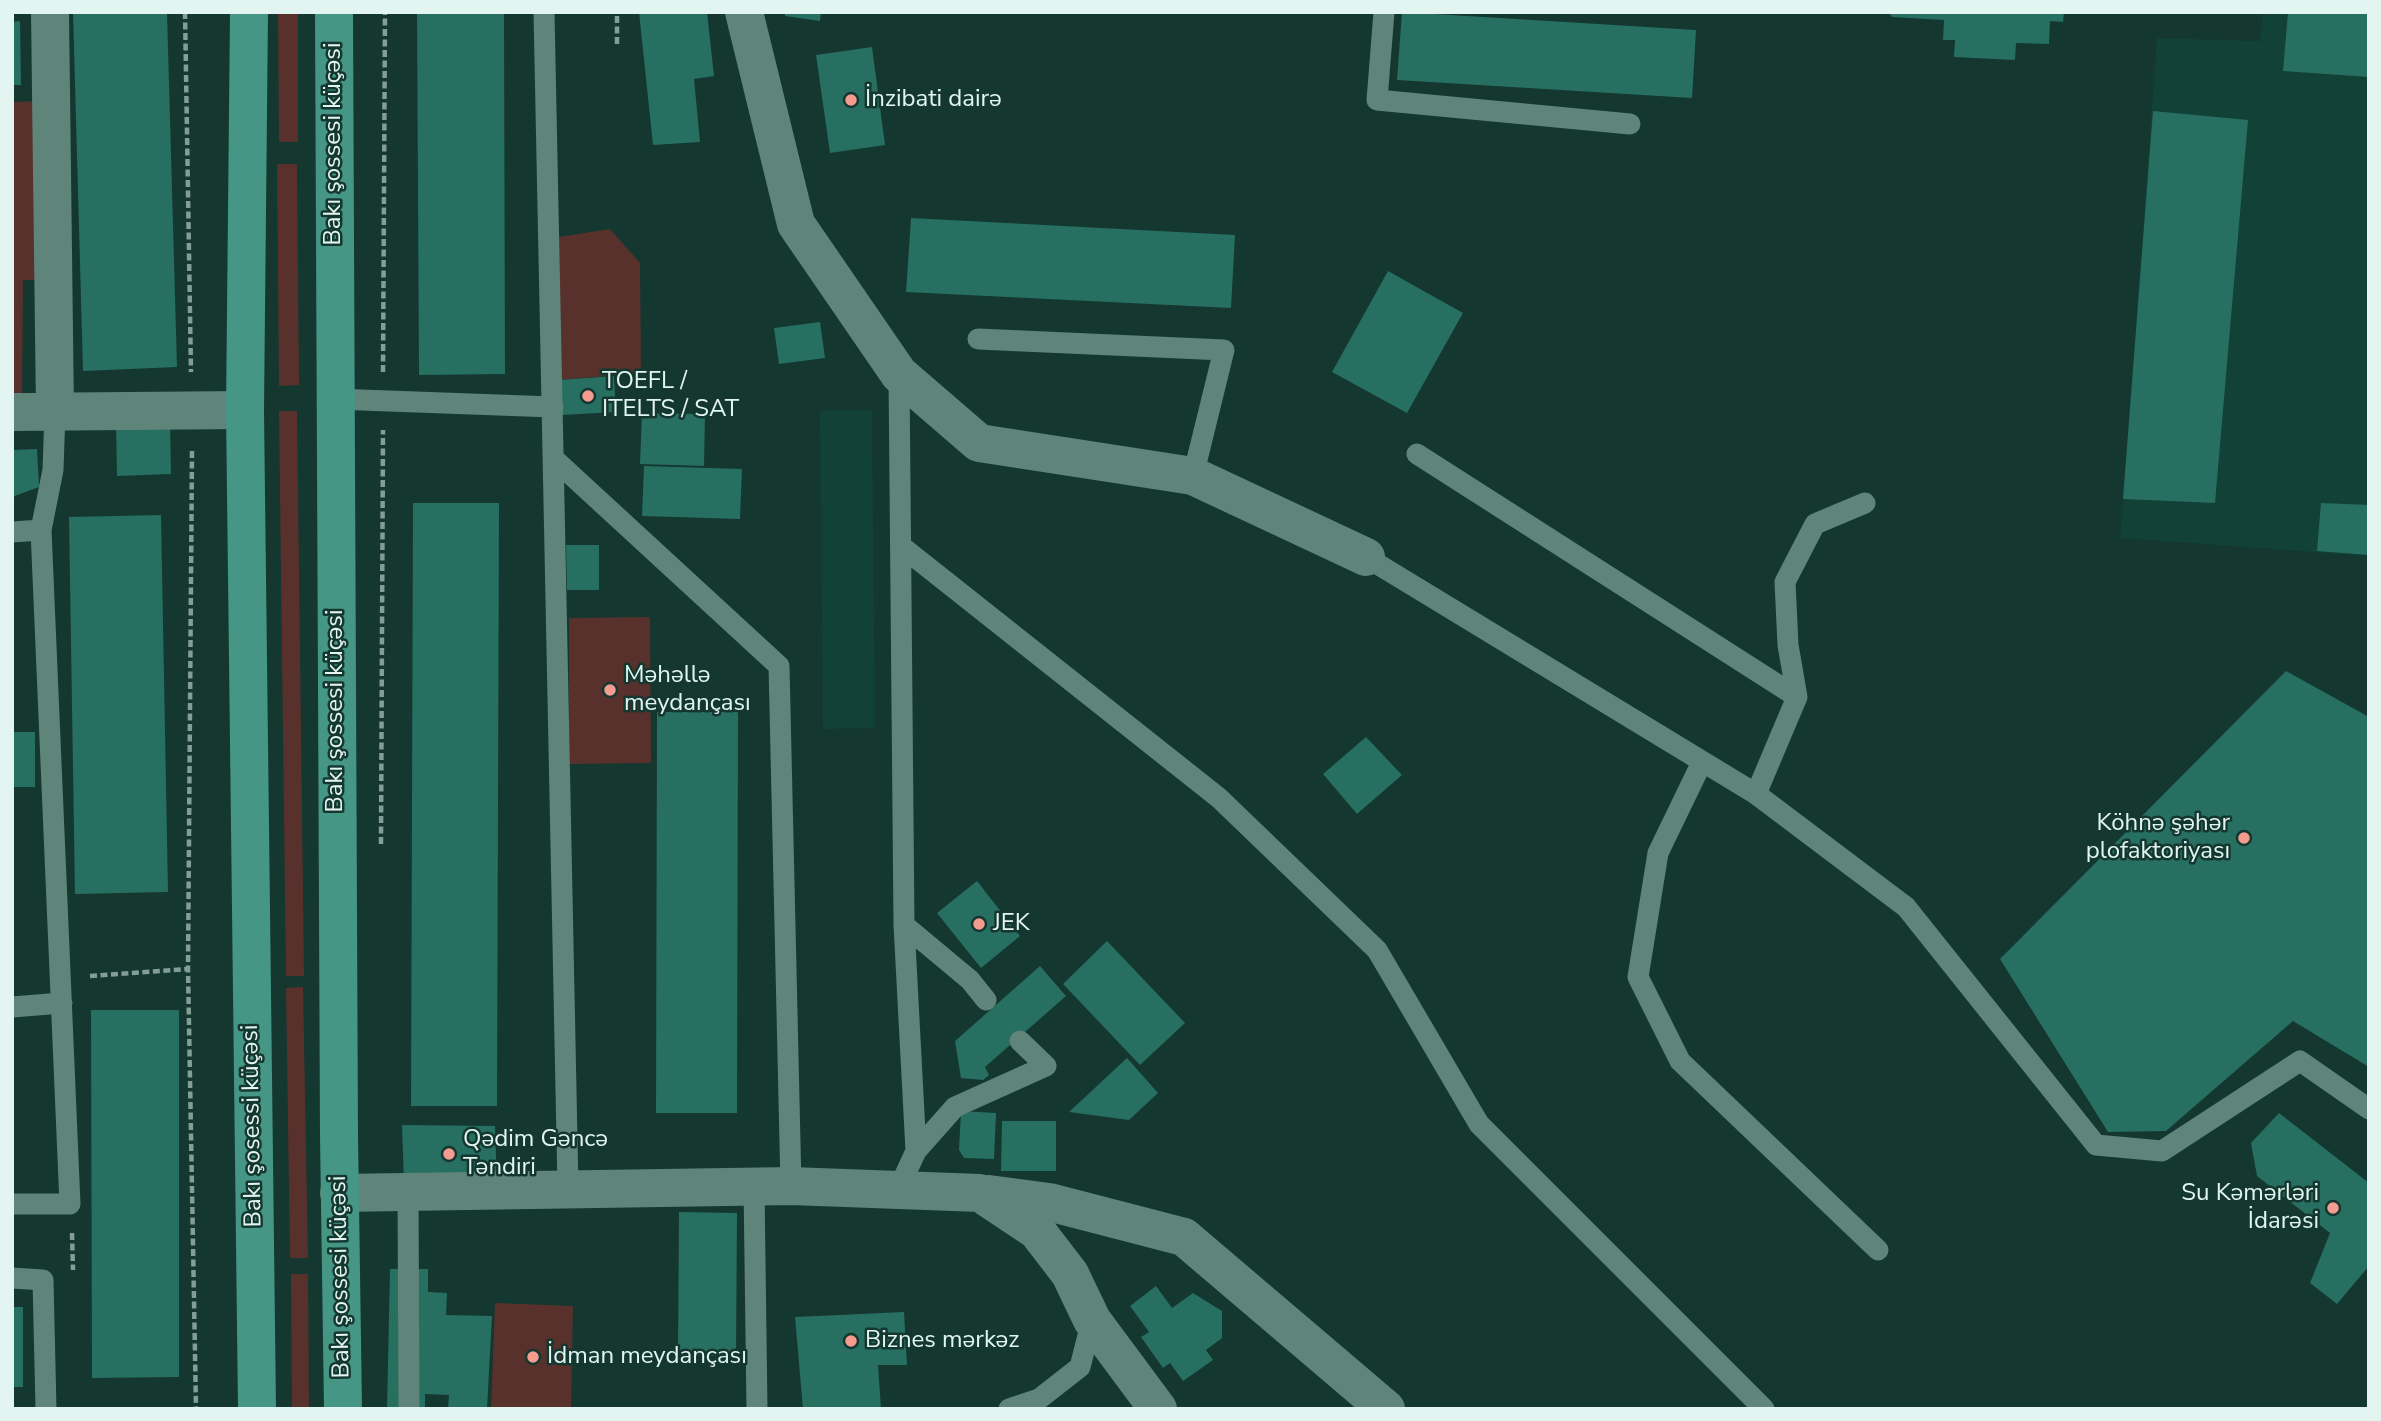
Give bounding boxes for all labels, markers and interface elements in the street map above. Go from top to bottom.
street label: Bakı şossesi küçəsi [320,43,348,245]
place label: İnzibati dairə [865,86,1002,114]
marker: İnzibati dairə [843,92,859,108]
place label: TOEFL / ITELTS / SAT [602,368,739,424]
marker: TOEFL / ITELTS / SAT [580,388,596,404]
street label: Bakı şossesi küçəsi [322,610,350,812]
place label: Məhəllə meydançası [624,662,751,718]
marker: Məhəllə meydançası [602,682,618,698]
place label: Köhnə şəhər plofaktoriyası [2086,810,2230,866]
marker: Köhnə şəhər plofaktoriyası [2236,830,2252,846]
place label: JEK [993,910,1030,938]
marker: JEK [971,916,987,932]
street label: Bakı şosessi küçəsi [237,1024,269,1228]
place label: Qədim Gəncə Təndiri [463,1126,608,1182]
marker: Qədim Gəncə Təndiri [441,1146,457,1162]
street label: Bakı şossesi küçəsi [325,1175,357,1379]
place label: Su Kəmərləri İdarəsi [2181,1180,2319,1236]
marker: Su Kəmərləri İdarəsi [2325,1200,2341,1216]
place label: Biznes mərkəz [865,1327,1019,1355]
marker: Biznes mərkəz [843,1333,859,1349]
place label: İdman meydançası [547,1343,747,1371]
marker: İdman meydançası [525,1349,541,1365]

